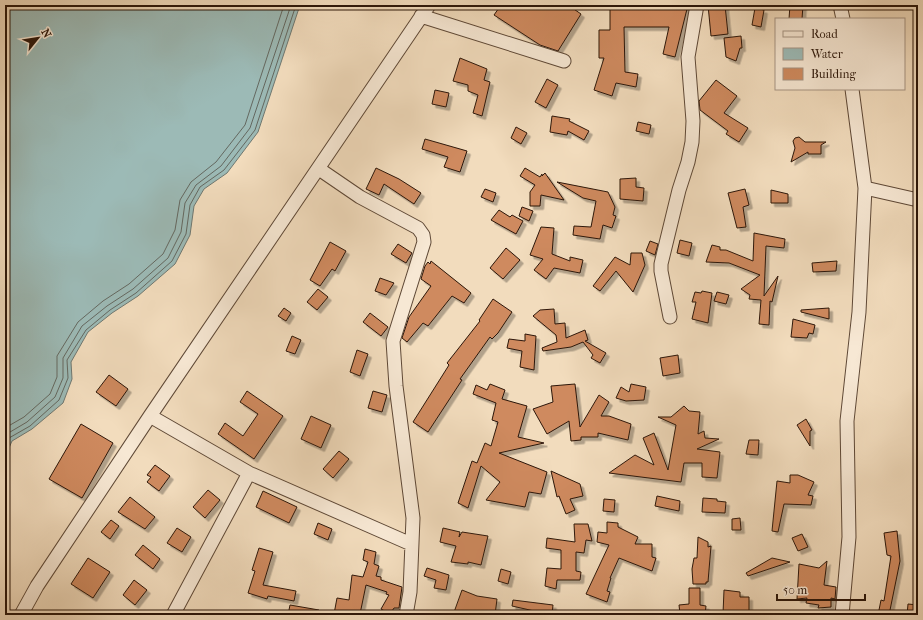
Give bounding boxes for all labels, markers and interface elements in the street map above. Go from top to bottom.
north arrow [18,18,58,58]
legend [775,18,905,90]
text: N [39,26,54,41]
text: Road [811,27,838,41]
text: Water [810,47,844,61]
text: Building [811,67,856,81]
scale bar [777,576,865,602]
text: 50 m [783,583,807,597]

